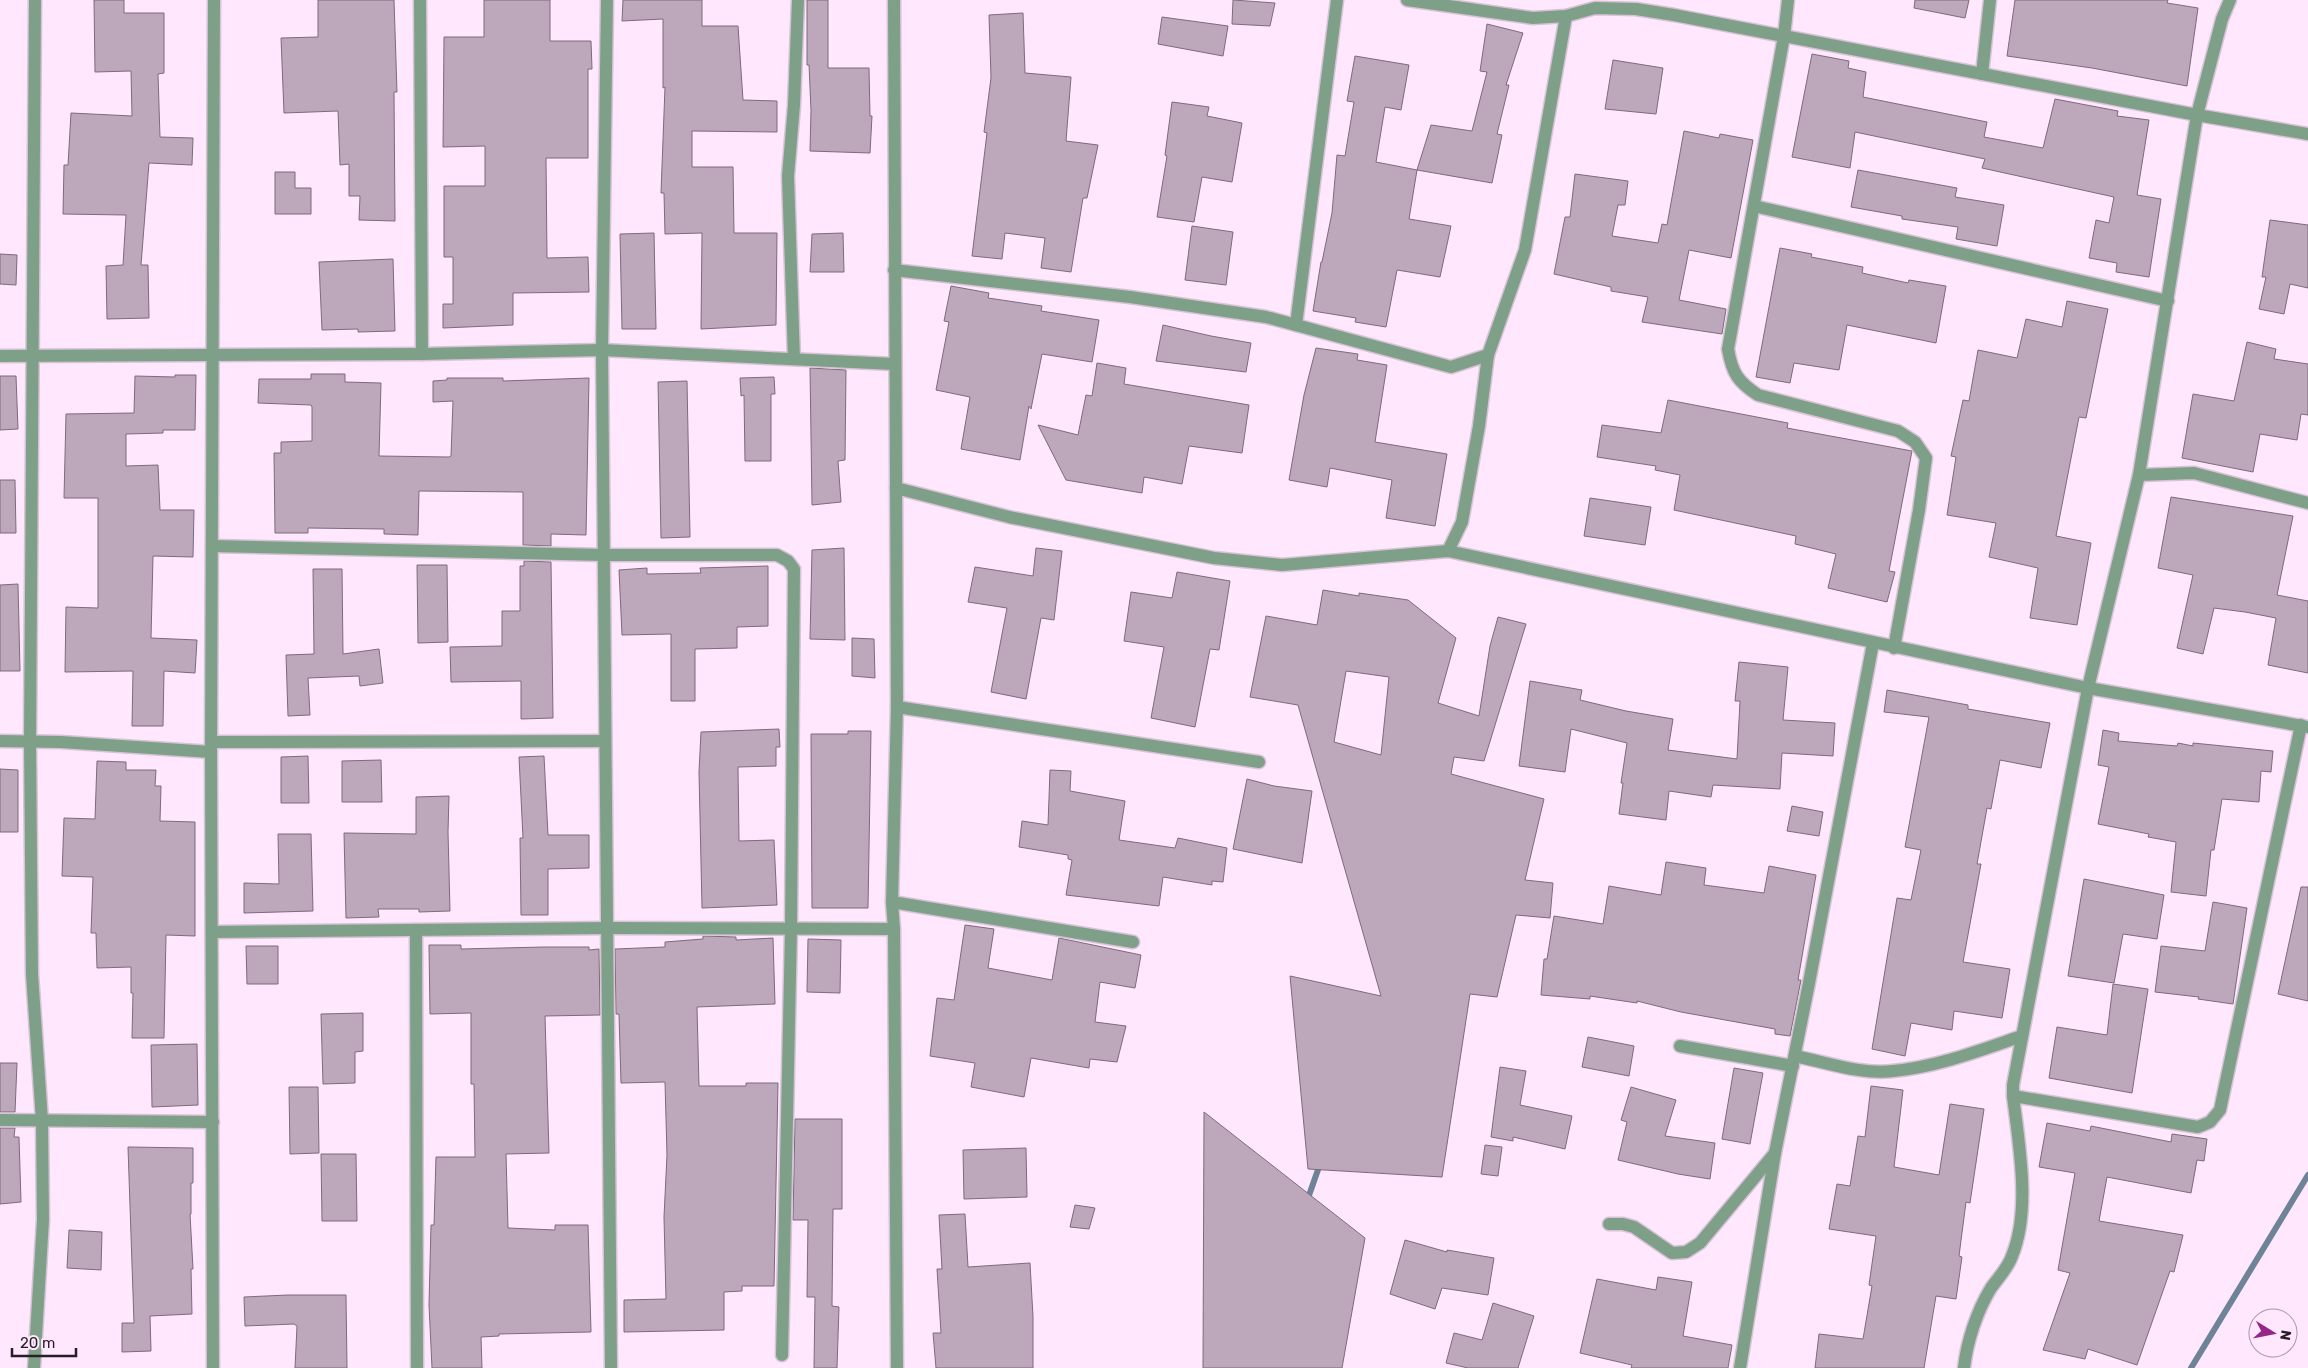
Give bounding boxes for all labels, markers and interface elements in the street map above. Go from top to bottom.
north arrow [2248,1308,2298,1358]
scale bar [12,1326,76,1358]
text: N [2276,1329,2295,1342]
text: 20 m [20,1334,55,1352]

